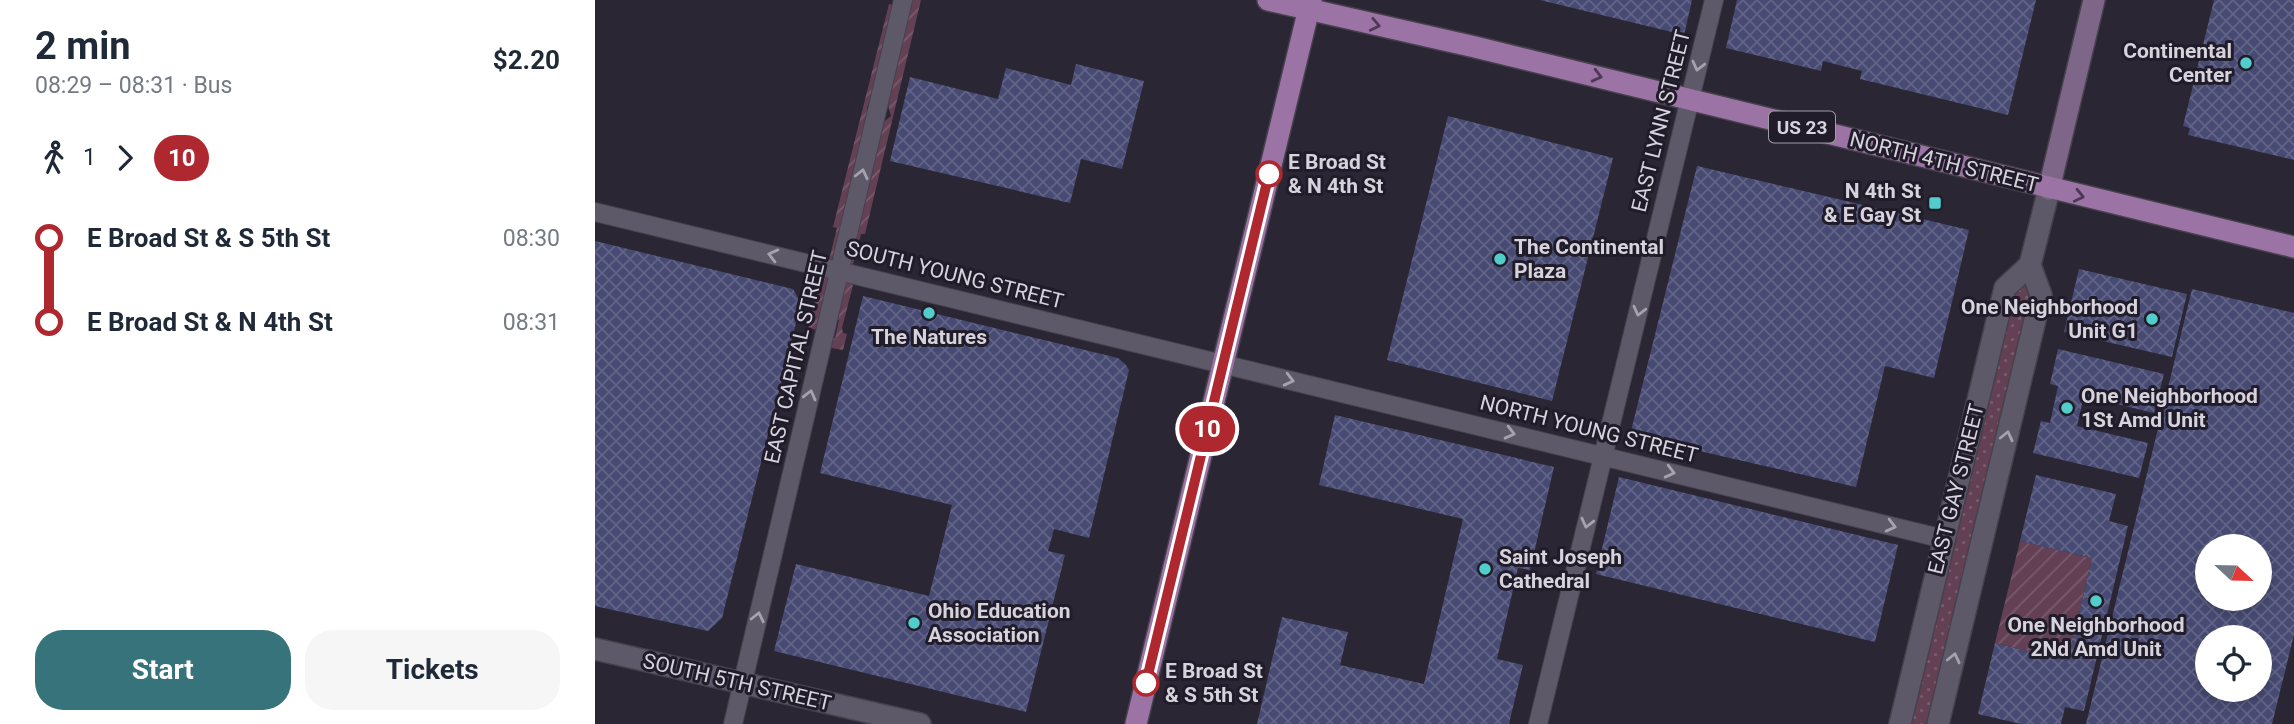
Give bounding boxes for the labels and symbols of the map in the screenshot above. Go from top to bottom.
one-way arrow [1369,16,1381,31]
street label: EAST LYNN STREET [1627,27,1695,214]
place label: Continental Center [2123,39,2232,87]
marker: Continental Center [2238,55,2254,71]
one-way arrow [1692,60,1706,72]
one-way arrow [1590,68,1602,82]
road number: US 23 [1769,111,1835,142]
street label: NORTH 4TH STREET [1847,127,2041,197]
place label: E Broad St & N 4th St [1288,150,1386,198]
marker: E Broad St & N 4th St [1256,161,1282,187]
one-way arrow [854,168,868,180]
place label: N 4th St & E Gay St [1824,179,1921,227]
one-way arrow [2073,187,2085,202]
marker: N 4th St & E Gay St [1927,195,1943,211]
place label: The Continental Plaza [1514,235,1664,283]
street label: SOUTH YOUNG STREET [844,236,1066,314]
street label: EAST CAPITAL STREET [760,248,832,466]
one-way arrow [767,248,779,263]
marker: The Continental Plaza [1492,251,1508,267]
place label: One Neighborhood Unit G1 [1961,295,2138,343]
marker: The Natures [921,305,937,321]
one-way arrow [1632,305,1647,317]
marker: One Neighborhood Unit G1 [2144,311,2160,327]
place label: The Natures [871,325,987,349]
one-way arrow [1283,371,1295,386]
place label: One Neighborhood 1St Amd Unit [2081,384,2258,432]
one-way arrow [802,389,816,401]
street label: NORTH YOUNG STREET [1478,390,1701,468]
marker: One Neighborhood 1St Amd Unit [2059,400,2075,416]
street label: EAST GAY STREET [1923,401,1989,577]
line badge: 10 [1175,406,1239,452]
one-way arrow [1504,425,1516,439]
one-way arrow [1999,430,2013,442]
one-way arrow [1664,464,1676,478]
one-way arrow [1581,516,1595,528]
one-way arrow [1885,518,1897,532]
north arrow [2195,534,2271,611]
place label: Saint Joseph Cathedral [1499,545,1622,593]
marker: Saint Joseph Cathedral [1477,561,1493,577]
marker: One Neighborhood 2Nd Amd Unit [2088,593,2104,609]
place label: Ohio Education Association [928,599,1071,647]
one-way arrow [750,611,764,623]
place label: One Neighborhood 2Nd Amd Unit [2008,613,2184,661]
marker: Ohio Education Association [906,615,922,631]
street label: SOUTH 5TH STREET [641,649,834,715]
one-way arrow [1946,652,1960,664]
place label: E Broad St & S 5th St [1165,659,1263,707]
marker: E Broad St & S 5th St [1133,670,1159,696]

